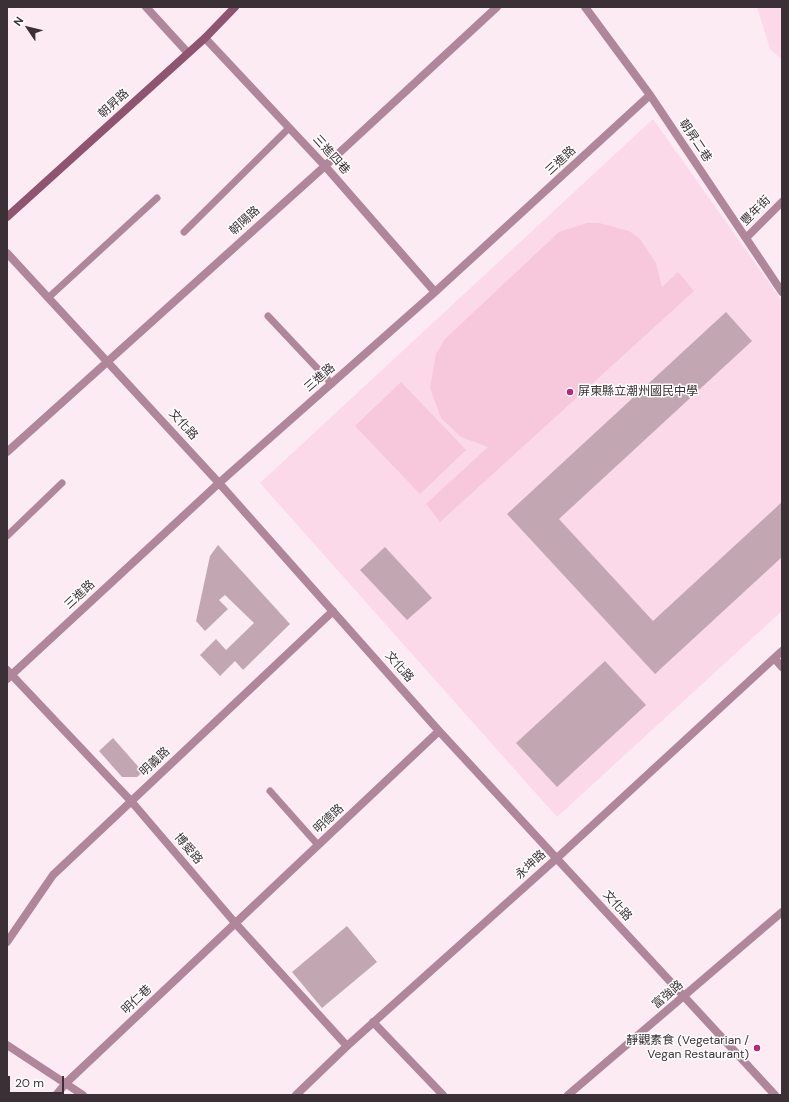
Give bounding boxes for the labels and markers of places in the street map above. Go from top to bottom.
place label: 屏東縣立潮州國民中學 [578,385,698,399]
marker: 屏東縣立潮州國民中學 [565,387,575,397]
place label: 靜觀素食 (Vegetarian / Vegan Restaurant) [626,1034,749,1062]
marker: 靜觀素食 (Vegetarian / Vegan Restaurant) [752,1043,762,1053]

